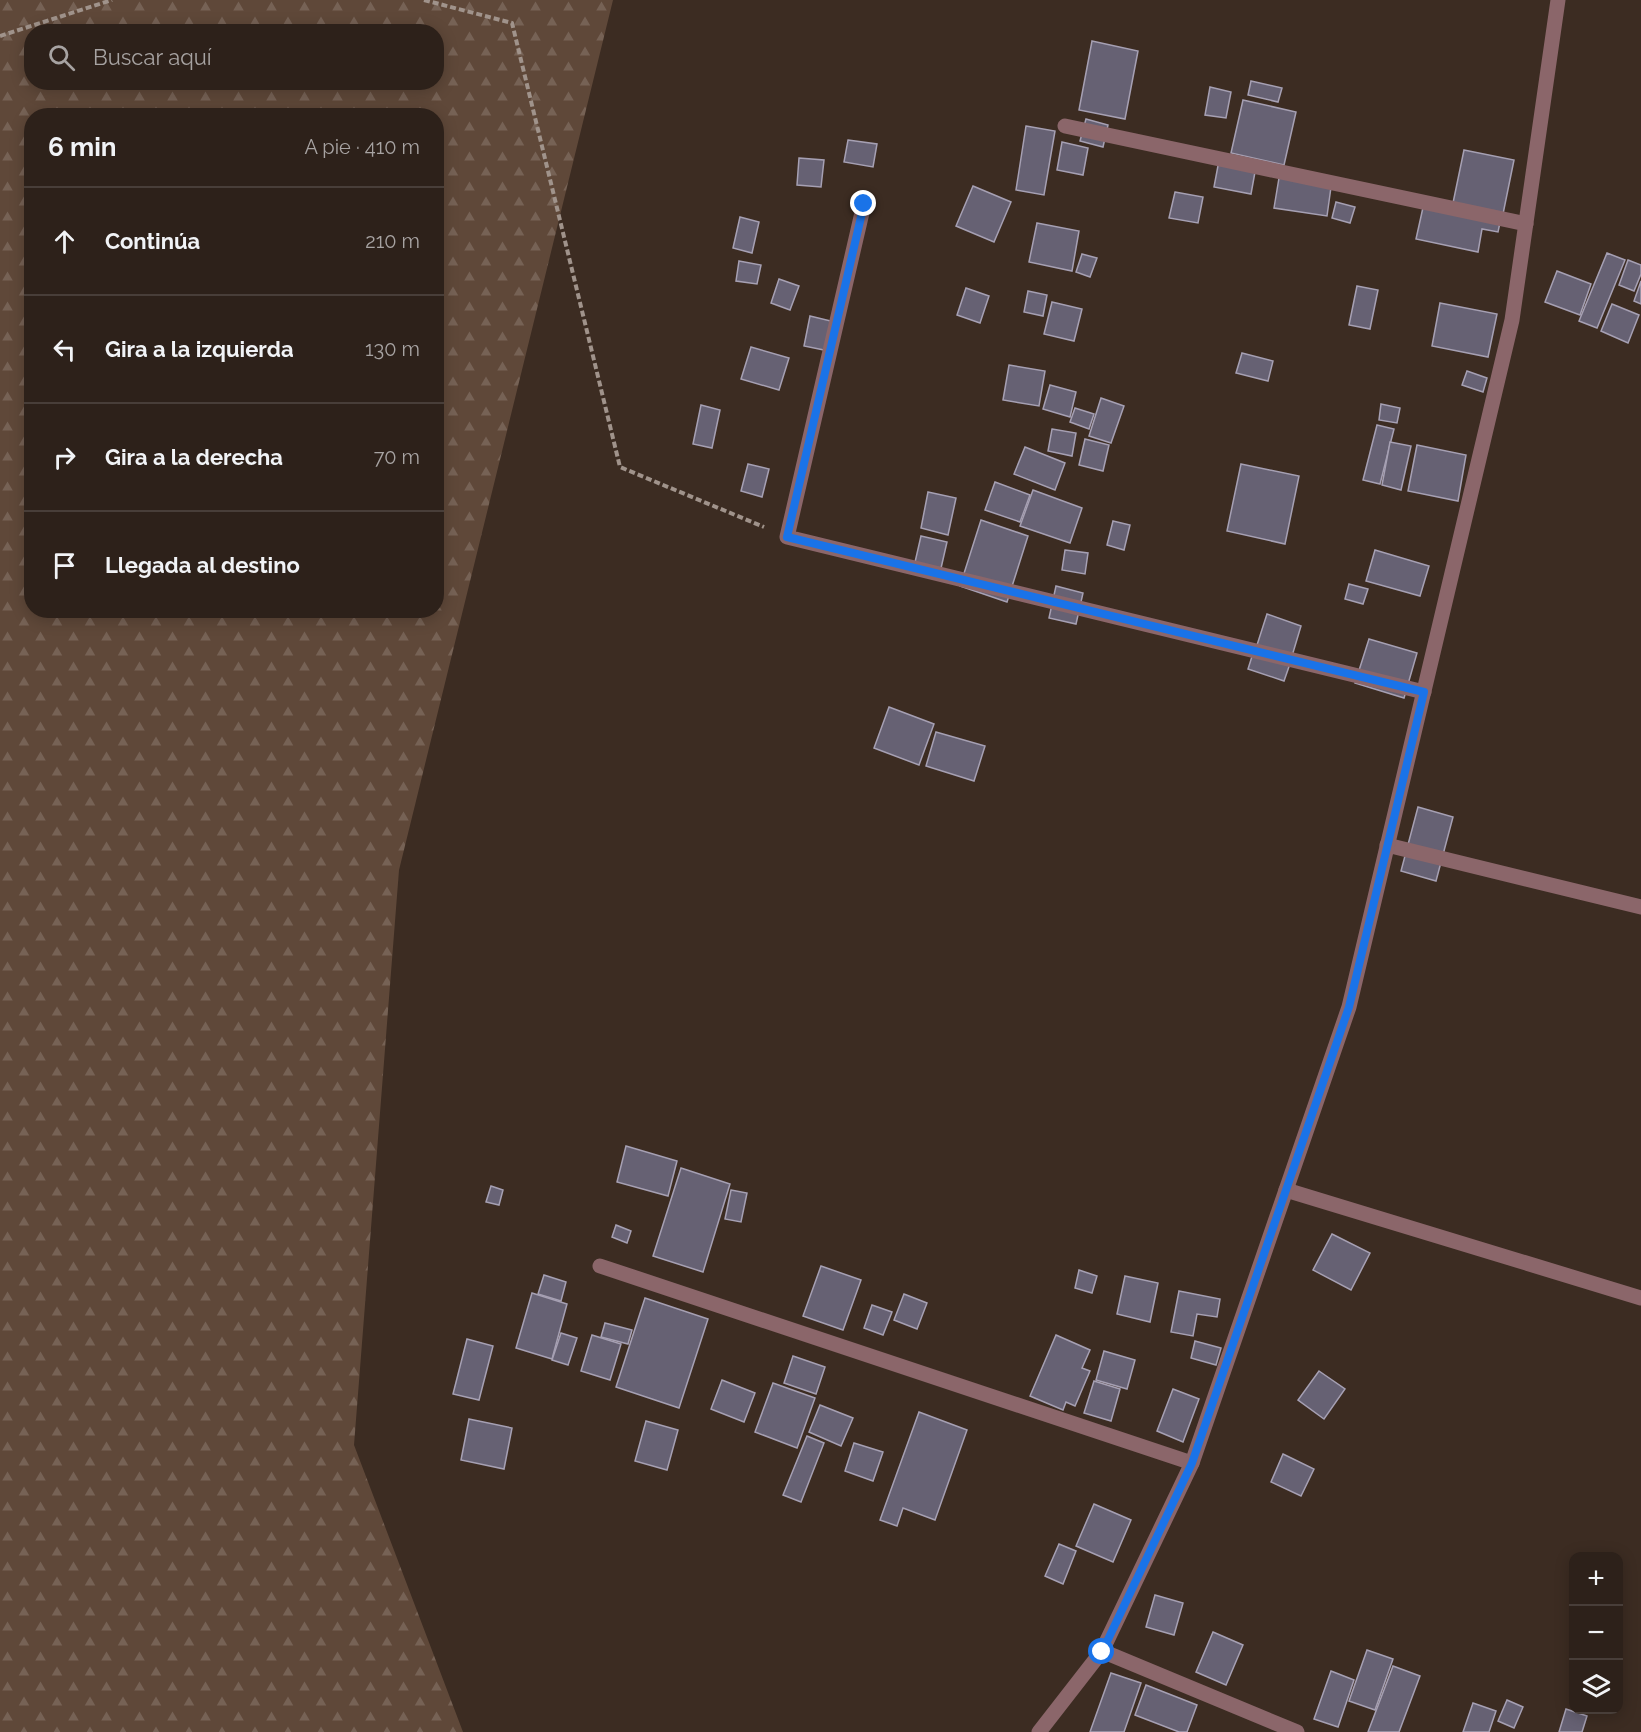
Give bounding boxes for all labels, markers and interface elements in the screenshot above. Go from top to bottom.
search box [24,24,444,90]
icon: search [45,41,78,74]
text: Buscar aquí [93,44,212,70]
text: 6 min [48,132,117,162]
text: A pie · 410 m [304,135,420,159]
route end [850,190,876,216]
icon: ahead [48,225,81,258]
text: Continúa [105,228,200,254]
text: 210 m [365,229,420,253]
icon: left [48,333,81,366]
text: Gira a la izquierda [105,336,294,362]
text: 130 m [365,337,420,361]
icon: right [48,441,81,474]
text: Gira a la derecha [105,444,283,470]
text: 70 m [374,445,420,469]
icon: arrive [48,549,81,582]
text: Llegada al destino [105,552,300,578]
map controls [1569,1552,1623,1714]
button: + [1569,1552,1623,1606]
button: − [1569,1606,1623,1660]
route start [1088,1638,1114,1664]
button: layers [1569,1660,1623,1714]

